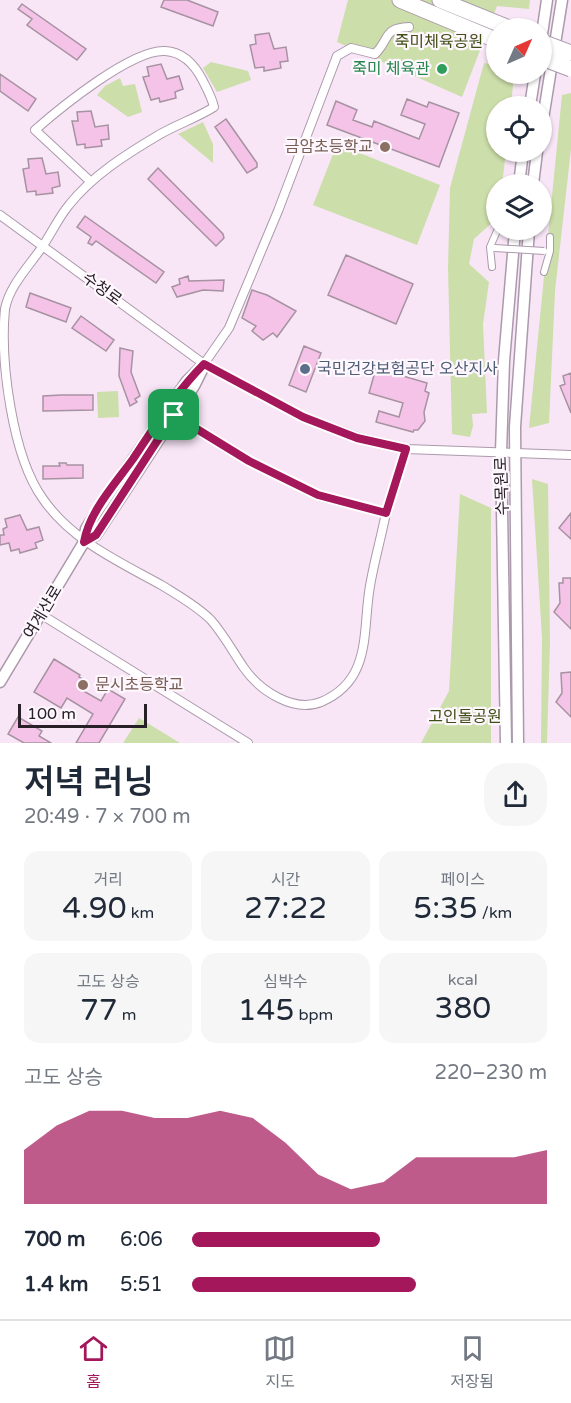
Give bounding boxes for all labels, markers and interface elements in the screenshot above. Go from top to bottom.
north arrow [486,18,552,84]
map controls [486,18,552,240]
park label: 죽미체육공원 [395,32,483,52]
place label: 죽미 체육관 [352,59,430,79]
marker: 죽미 체육관 [435,62,449,76]
button: locate [486,96,552,162]
place label: 금암초등학교 [285,137,373,157]
marker: 금암초등학교 [378,140,392,154]
button: layers [486,174,552,240]
street label: 수청로 [78,268,126,310]
place label: 국민건강보험공단 오산지사 [317,359,498,379]
marker: 국민건강보험공단 오산지사 [298,362,312,376]
pin [148,389,199,440]
icon: arrive [157,398,190,431]
street label: 수목원로 [491,456,513,516]
street label: 여계산로 [19,581,67,642]
place label: 문시초등학교 [95,675,183,695]
marker: 문시초등학교 [76,678,90,692]
scale bar [18,701,147,728]
text: 100 m [27,704,76,724]
park label: 고인돌공원 [428,707,502,727]
text: 저녁 러닝 [24,763,154,802]
button: share [484,763,547,826]
text: 20:49 · 7 × 700 m [24,805,191,829]
text: 거리 [93,870,123,890]
text: 시간 [271,870,300,890]
text: 페이스 [441,870,485,890]
text: 4.90 [62,890,127,927]
text: 27:22 [244,890,327,927]
text: 5:35 [413,890,478,927]
text: km [127,903,154,923]
text: /km [478,903,512,923]
text: kcal [448,970,478,990]
text: 고도 상승 [77,972,140,992]
text: 심박수 [263,972,308,992]
text: 380 [435,990,491,1027]
text: 77 [80,992,118,1029]
text: 145 [238,992,294,1029]
text: m [118,1005,136,1025]
text: bpm [294,1005,333,1025]
text: 220–230 m [434,1061,547,1085]
text: 고도 상승 [24,1066,103,1090]
text: 700 m [24,1228,85,1252]
text: 6:06 [120,1228,163,1252]
text: 1.4 km [24,1273,88,1297]
text: 5:51 [120,1273,163,1297]
tab: 홈 [77,1332,110,1392]
tab: 지도 [263,1332,296,1392]
tab: 저장됨 [450,1332,494,1392]

